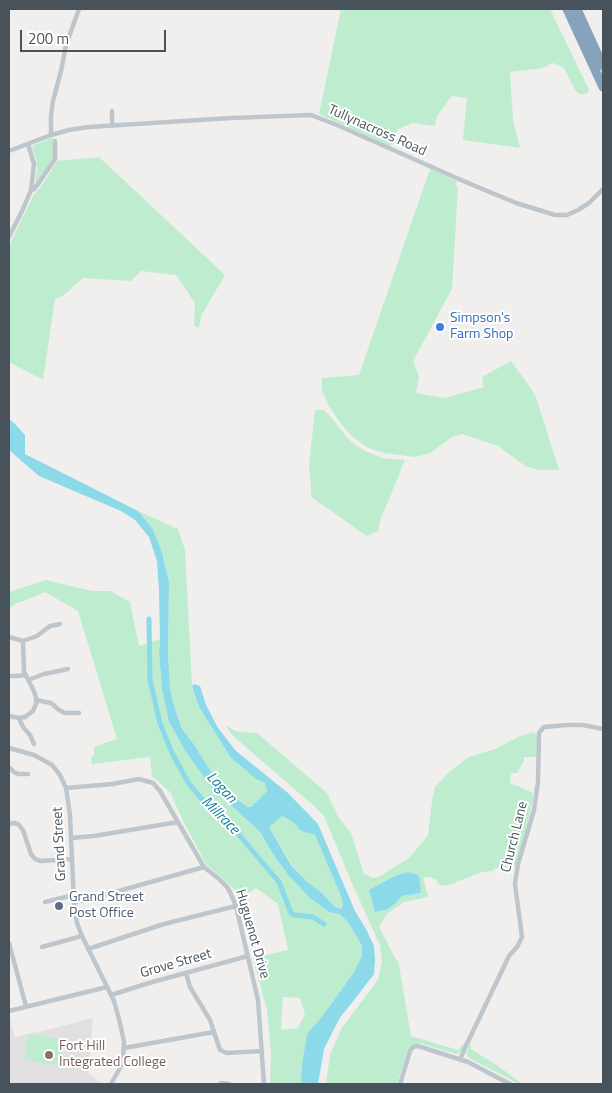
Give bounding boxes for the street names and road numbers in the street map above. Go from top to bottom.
street label: Tullynacross Road [325,102,429,160]
street label: Church Lane [498,800,532,874]
street label: Grand Street [50,806,70,882]
street label: Huguenot Drive [231,887,273,981]
street label: Grove Street [138,946,214,982]

